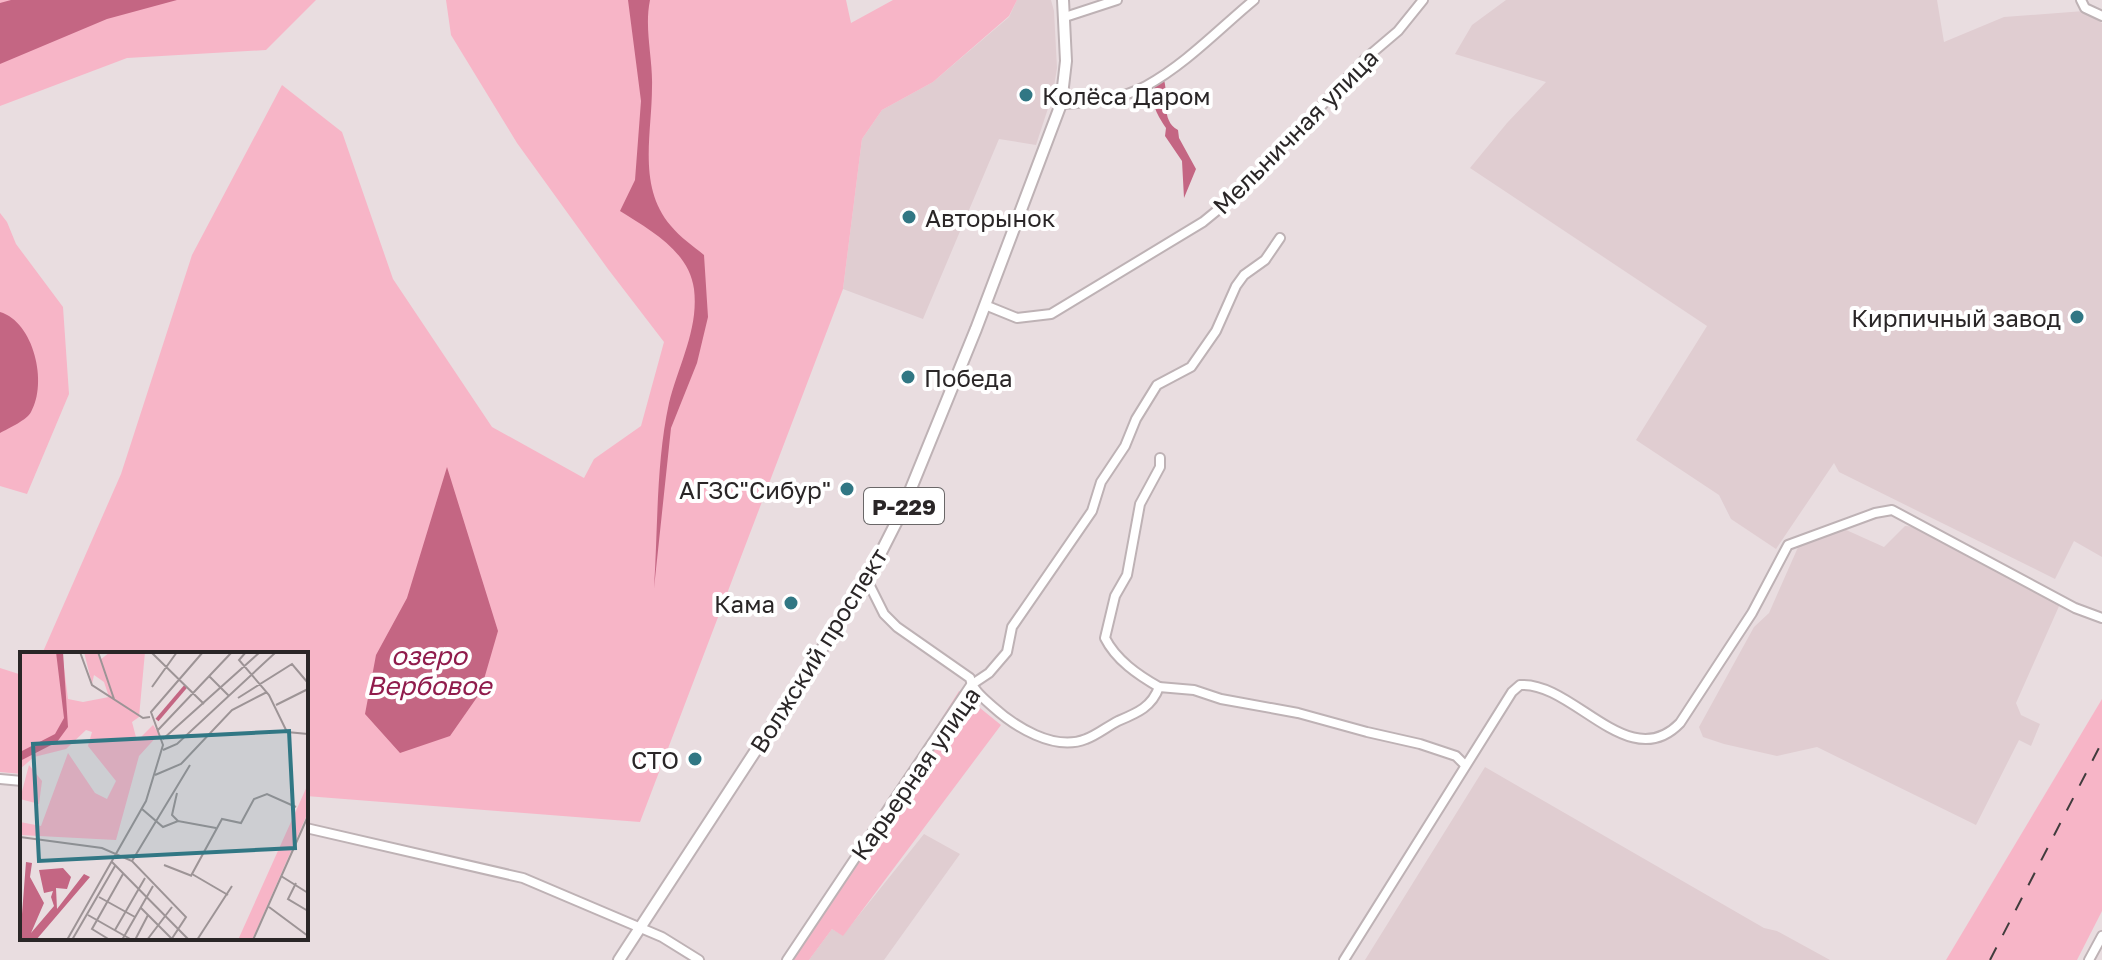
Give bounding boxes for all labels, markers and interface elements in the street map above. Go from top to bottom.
street label: Мельничная улица [1206,42,1384,220]
place label: Колёса Даром [1042,81,1211,110]
marker: Колёса Даром [1017,86,1035,104]
place label: Авторынок [925,203,1056,232]
marker: Авторынок [900,208,918,226]
place label: Кирпичный завод [1851,303,2061,332]
marker: Кирпичный завод [2068,308,2086,326]
place label: Победа [924,363,1013,392]
marker: Победа [899,368,917,386]
place label: АГЗС"Сибур" [679,475,831,504]
marker: АГЗС"Сибур" [838,480,856,498]
road number: Р-229 [864,488,944,524]
street label: Волжский проспект [743,542,893,758]
place label: Кама [714,589,775,618]
marker: Кама [782,594,800,612]
water label: озеро Вербовое [367,640,493,701]
inset map [20,652,308,940]
street label: Карьерная улица [844,681,986,865]
place label: СТО [631,745,679,774]
marker: СТО [686,750,704,768]

